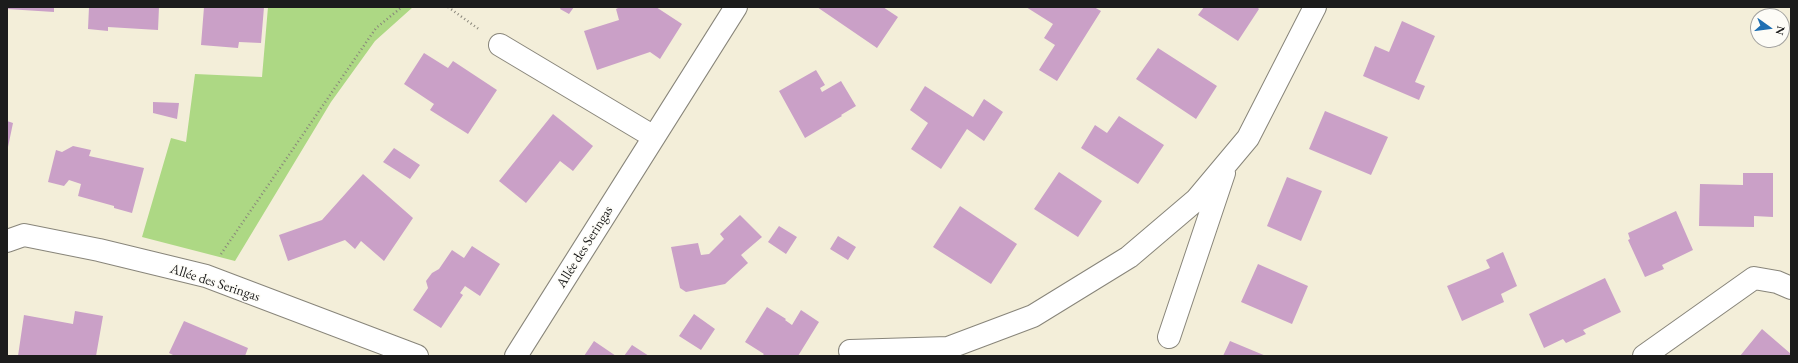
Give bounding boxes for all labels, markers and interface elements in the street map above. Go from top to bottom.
north arrow [1750,8,1790,48]
text: N [1773,25,1789,37]
street label: Allée des Seringas [553,203,617,291]
street label: Allée des Seringas [168,261,262,305]

